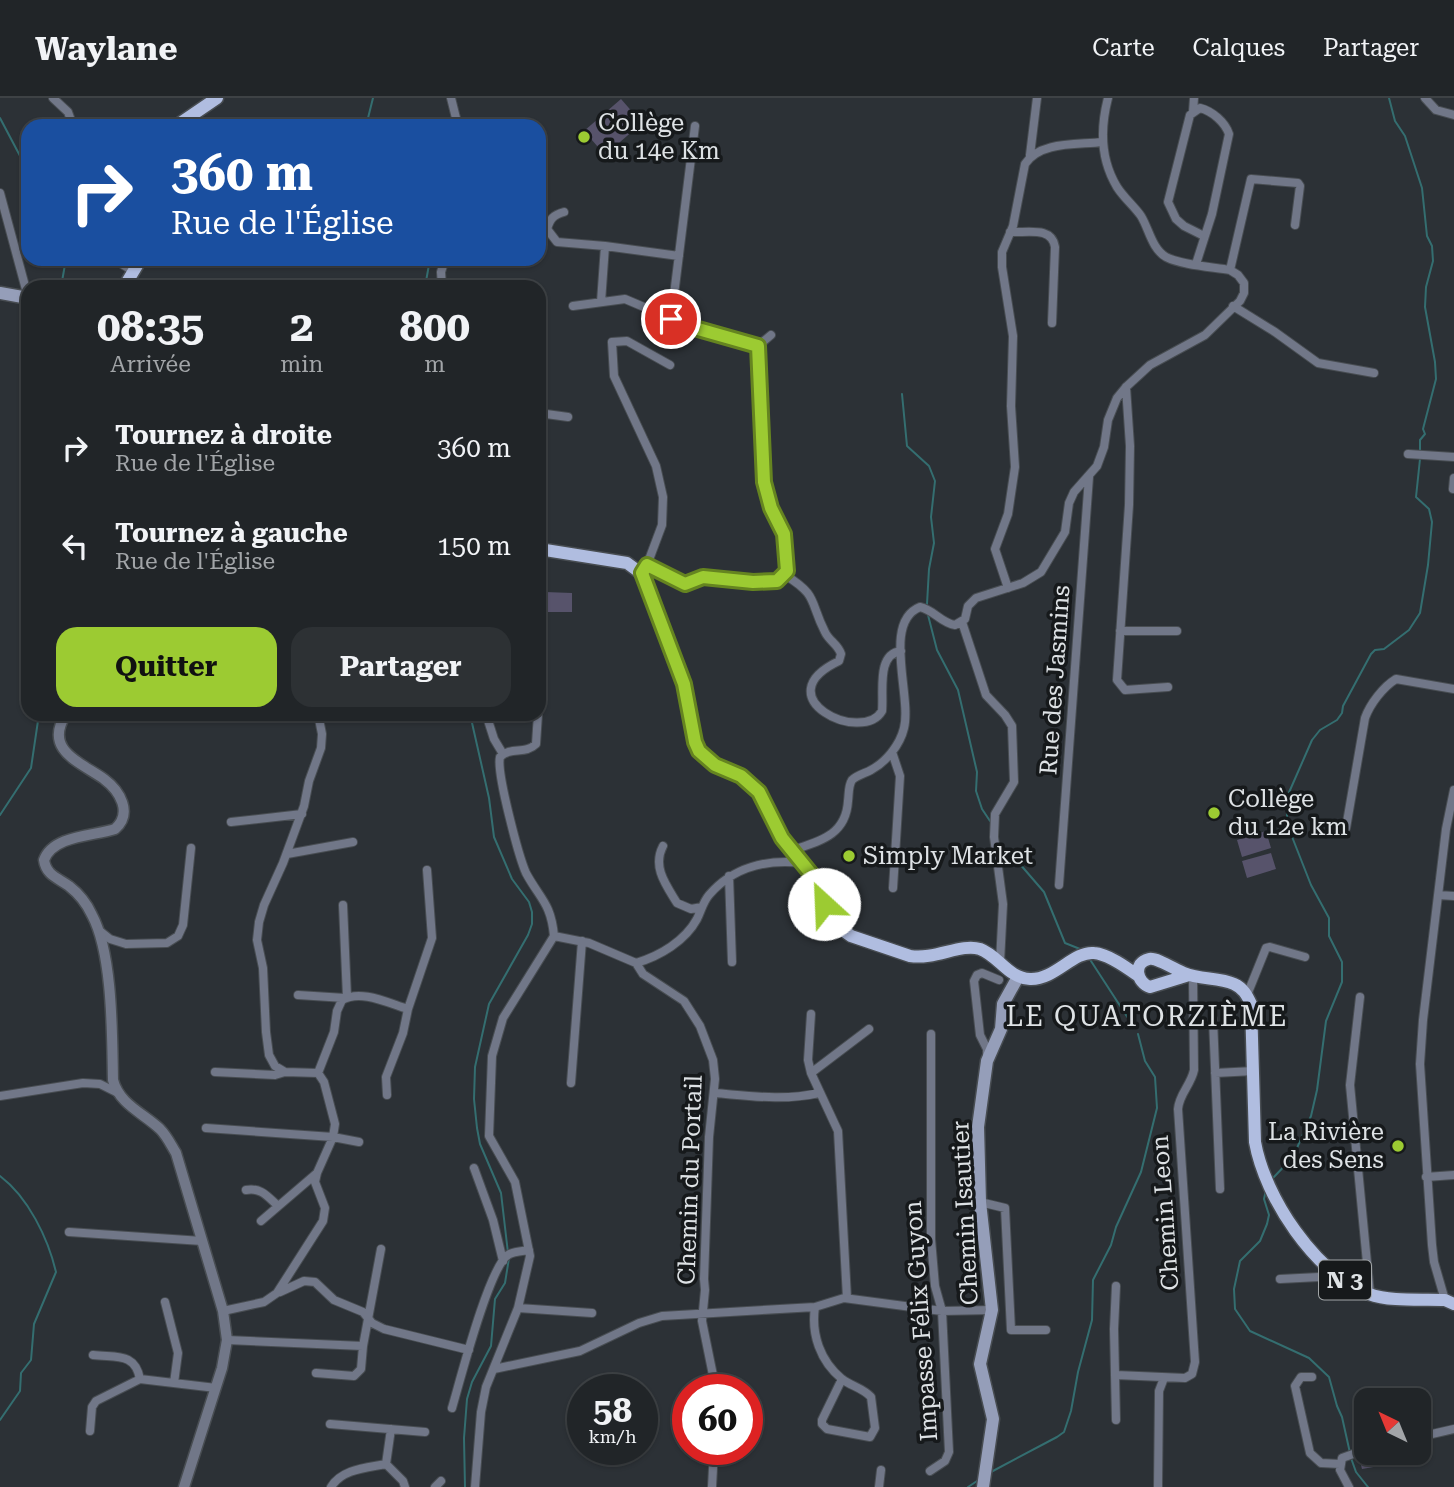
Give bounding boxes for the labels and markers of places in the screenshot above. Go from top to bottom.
place label: Collège du 14e Km [598,109,720,165]
marker: Collège du 14e Km [576,129,592,145]
pin [641,289,701,349]
place label: Collège du 12e km [1228,785,1348,841]
marker: Collège du 12e km [1206,805,1222,821]
place label: Simply Market [863,842,1033,870]
marker: Simply Market [841,848,857,864]
place label: La Rivière des Sens [1268,1118,1384,1174]
marker: La Rivière des Sens [1390,1138,1406,1154]

